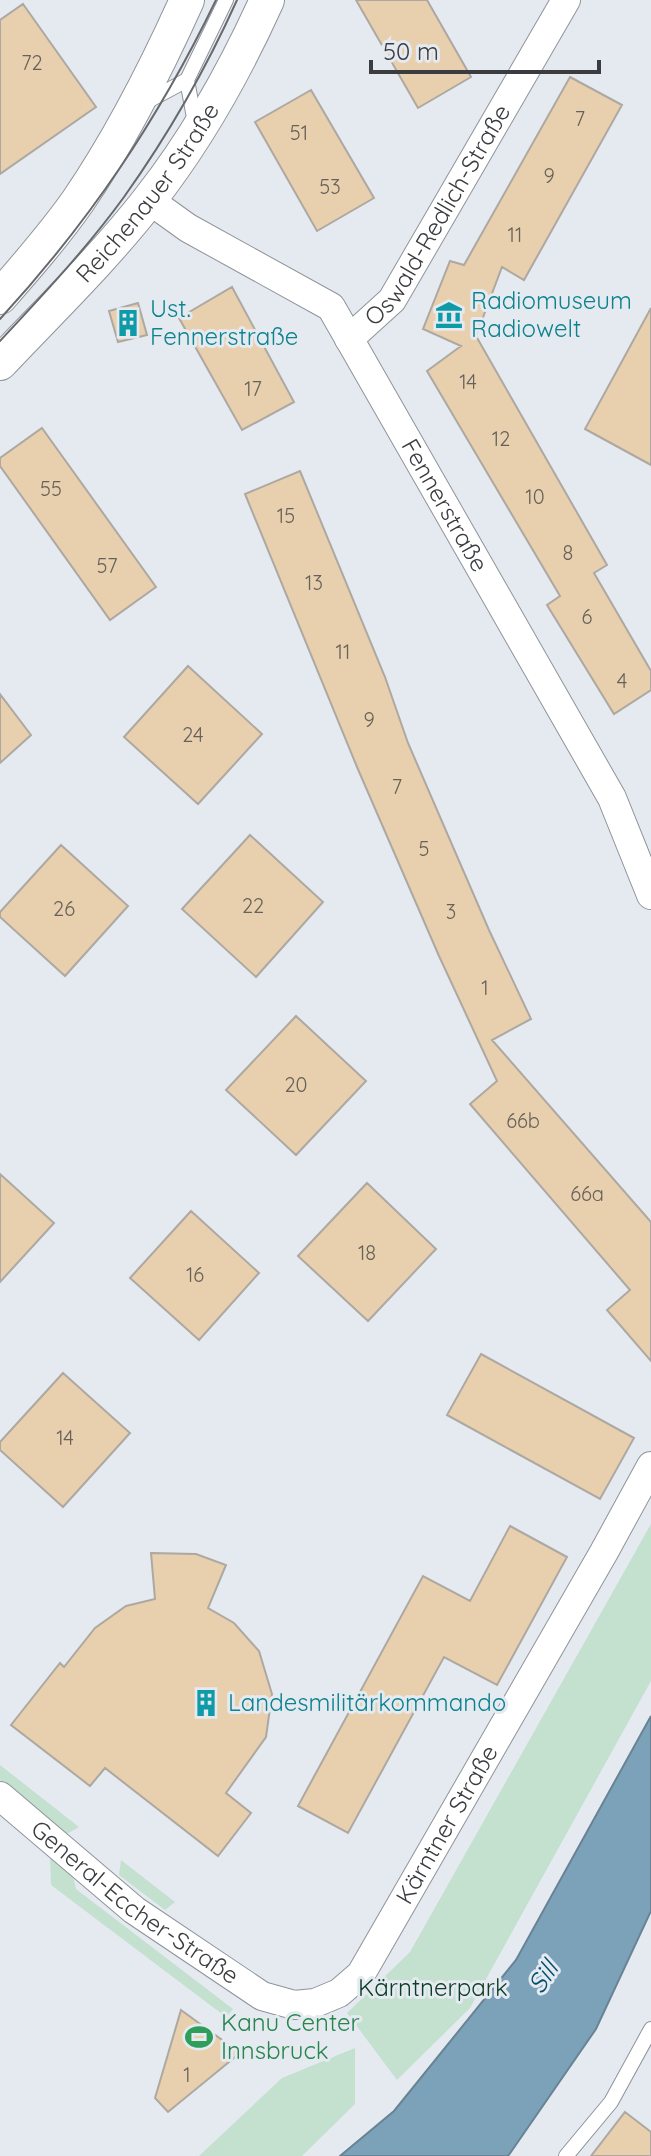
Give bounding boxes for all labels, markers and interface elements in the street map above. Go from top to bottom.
scale bar [371,24,599,74]
text: 50 m [383,36,439,66]
house number: 72 [21,50,43,75]
street label: Reichenauer Straße [69,97,225,288]
street label: Oswald-Redlich-Straße [358,99,516,332]
house number: 7 [575,106,585,131]
house number: 51 [290,120,308,145]
house number: 9 [543,163,555,188]
house number: 53 [319,174,341,199]
house number: 11 [508,222,522,247]
place label: Radiomuseum Radiowelt [471,285,632,343]
place label: Ust. Fennerstraße [150,293,298,351]
museum icon: Radiomuseum Radiowelt [434,300,464,330]
building icon: Ust. Fennerstraße [113,308,143,338]
house number: 14 [459,369,477,394]
house number: 17 [244,376,262,401]
house number: 12 [492,426,510,451]
street label: Fennerstraße [396,433,495,577]
house number: 55 [40,476,62,501]
house number: 10 [525,484,545,509]
house number: 15 [277,503,295,528]
house number: 8 [563,540,573,565]
house number: 57 [96,553,118,578]
house number: 13 [305,570,323,595]
house number: 6 [582,604,593,629]
house number: 11 [336,639,350,664]
house number: 4 [617,668,627,693]
house number: 9 [363,707,375,732]
house number: 24 [182,722,204,747]
house number: 7 [392,774,402,799]
house number: 5 [419,836,429,861]
house number: 22 [242,893,264,918]
house number: 26 [53,896,75,921]
house number: 3 [446,899,456,924]
house number: 1 [481,975,489,1000]
house number: 20 [285,1072,307,1097]
house number: 66b [506,1108,540,1133]
house number: 66a [570,1181,604,1206]
house number: 18 [358,1240,376,1265]
house number: 16 [186,1262,204,1287]
house number: 14 [56,1425,74,1450]
place label: Landesmilitärkommando [228,1687,506,1717]
building icon: Landesmilitärkommando [191,1688,221,1718]
street label: Kärntner Straße [389,1739,504,1909]
street label: General-Eccher-Straße [25,1813,245,1990]
water label: Sill [520,1952,567,1999]
park label: Kärntnerpark [358,1972,508,2002]
place label: Kanu Center Innsbruck [221,2007,360,2065]
sports icon: Kanu Center Innsbruck [184,2022,214,2052]
house number: 1 [183,2062,191,2087]

